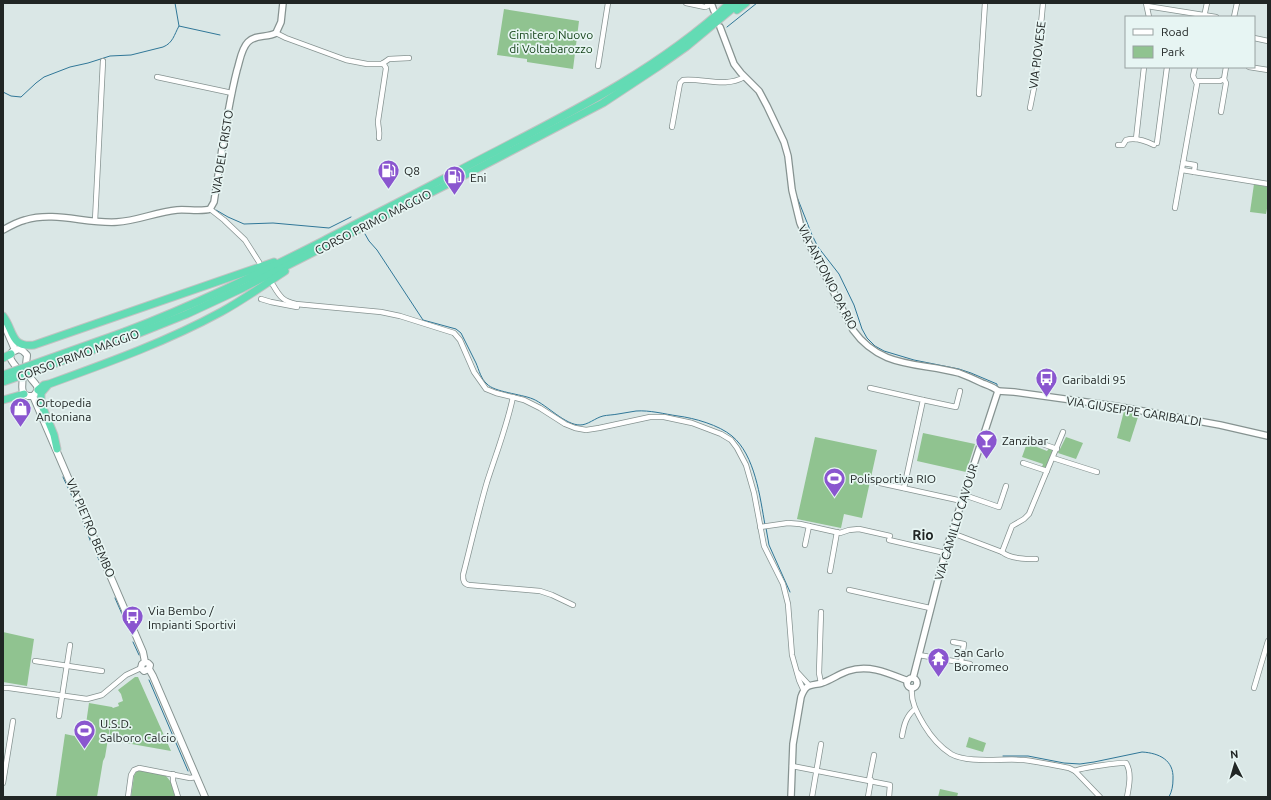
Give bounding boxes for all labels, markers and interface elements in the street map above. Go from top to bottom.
legend [1125,16,1255,68]
street label: VIA PIOVESE [1026,20,1048,90]
text: Road [1161,25,1189,38]
park label: Cimitero Nuovo di Voltabarozzo [509,28,593,55]
text: Park [1161,45,1185,58]
street label: VIA DEL CRISTO [209,109,235,195]
fuel station icon: Q8 [375,157,401,190]
place label: Q8 [404,164,420,177]
fuel station icon: Eni [442,164,468,197]
place label: Eni [470,171,487,184]
street label: CORSO PRIMO MAGGIO [313,187,433,257]
street label: VIA ANTONIO DA RIO [796,222,860,332]
street label: CORSO PRIMO MAGGIO [15,327,141,383]
bus stop icon: Garibaldi 95 [1033,366,1059,399]
place label: Garibaldi 95 [1062,373,1126,386]
street label: VIA GIUSEPPE GARIBALDI [1065,394,1203,428]
shop icon: Ortopedia Antoniana [8,396,34,429]
place label: Ortopedia Antoniana [36,396,91,423]
bar icon: Zanzibar [973,427,999,460]
place label: Zanzibar [1002,434,1048,447]
street label: VIA CAMILLO CAVOUR [932,462,980,582]
sports icon: Polisportiva RIO [821,465,847,498]
place label: Polisportiva RIO [850,472,936,485]
street label: VIA PIETRO BEMBO [64,477,118,579]
district label: Rio [912,527,934,543]
bus stop icon: Via Bembo / Impianti Sportivi [120,604,146,637]
place label: Via Bembo / Impianti Sportivi [148,604,236,631]
temple icon: San Carlo Borromeo [926,646,952,679]
place label: San Carlo Borromeo [954,646,1009,673]
sports icon: U.S.D. Salboro Calcio [72,717,98,750]
place label: U.S.D. Salboro Calcio [100,717,176,744]
north arrow [1215,744,1255,784]
text: N [1230,748,1239,760]

